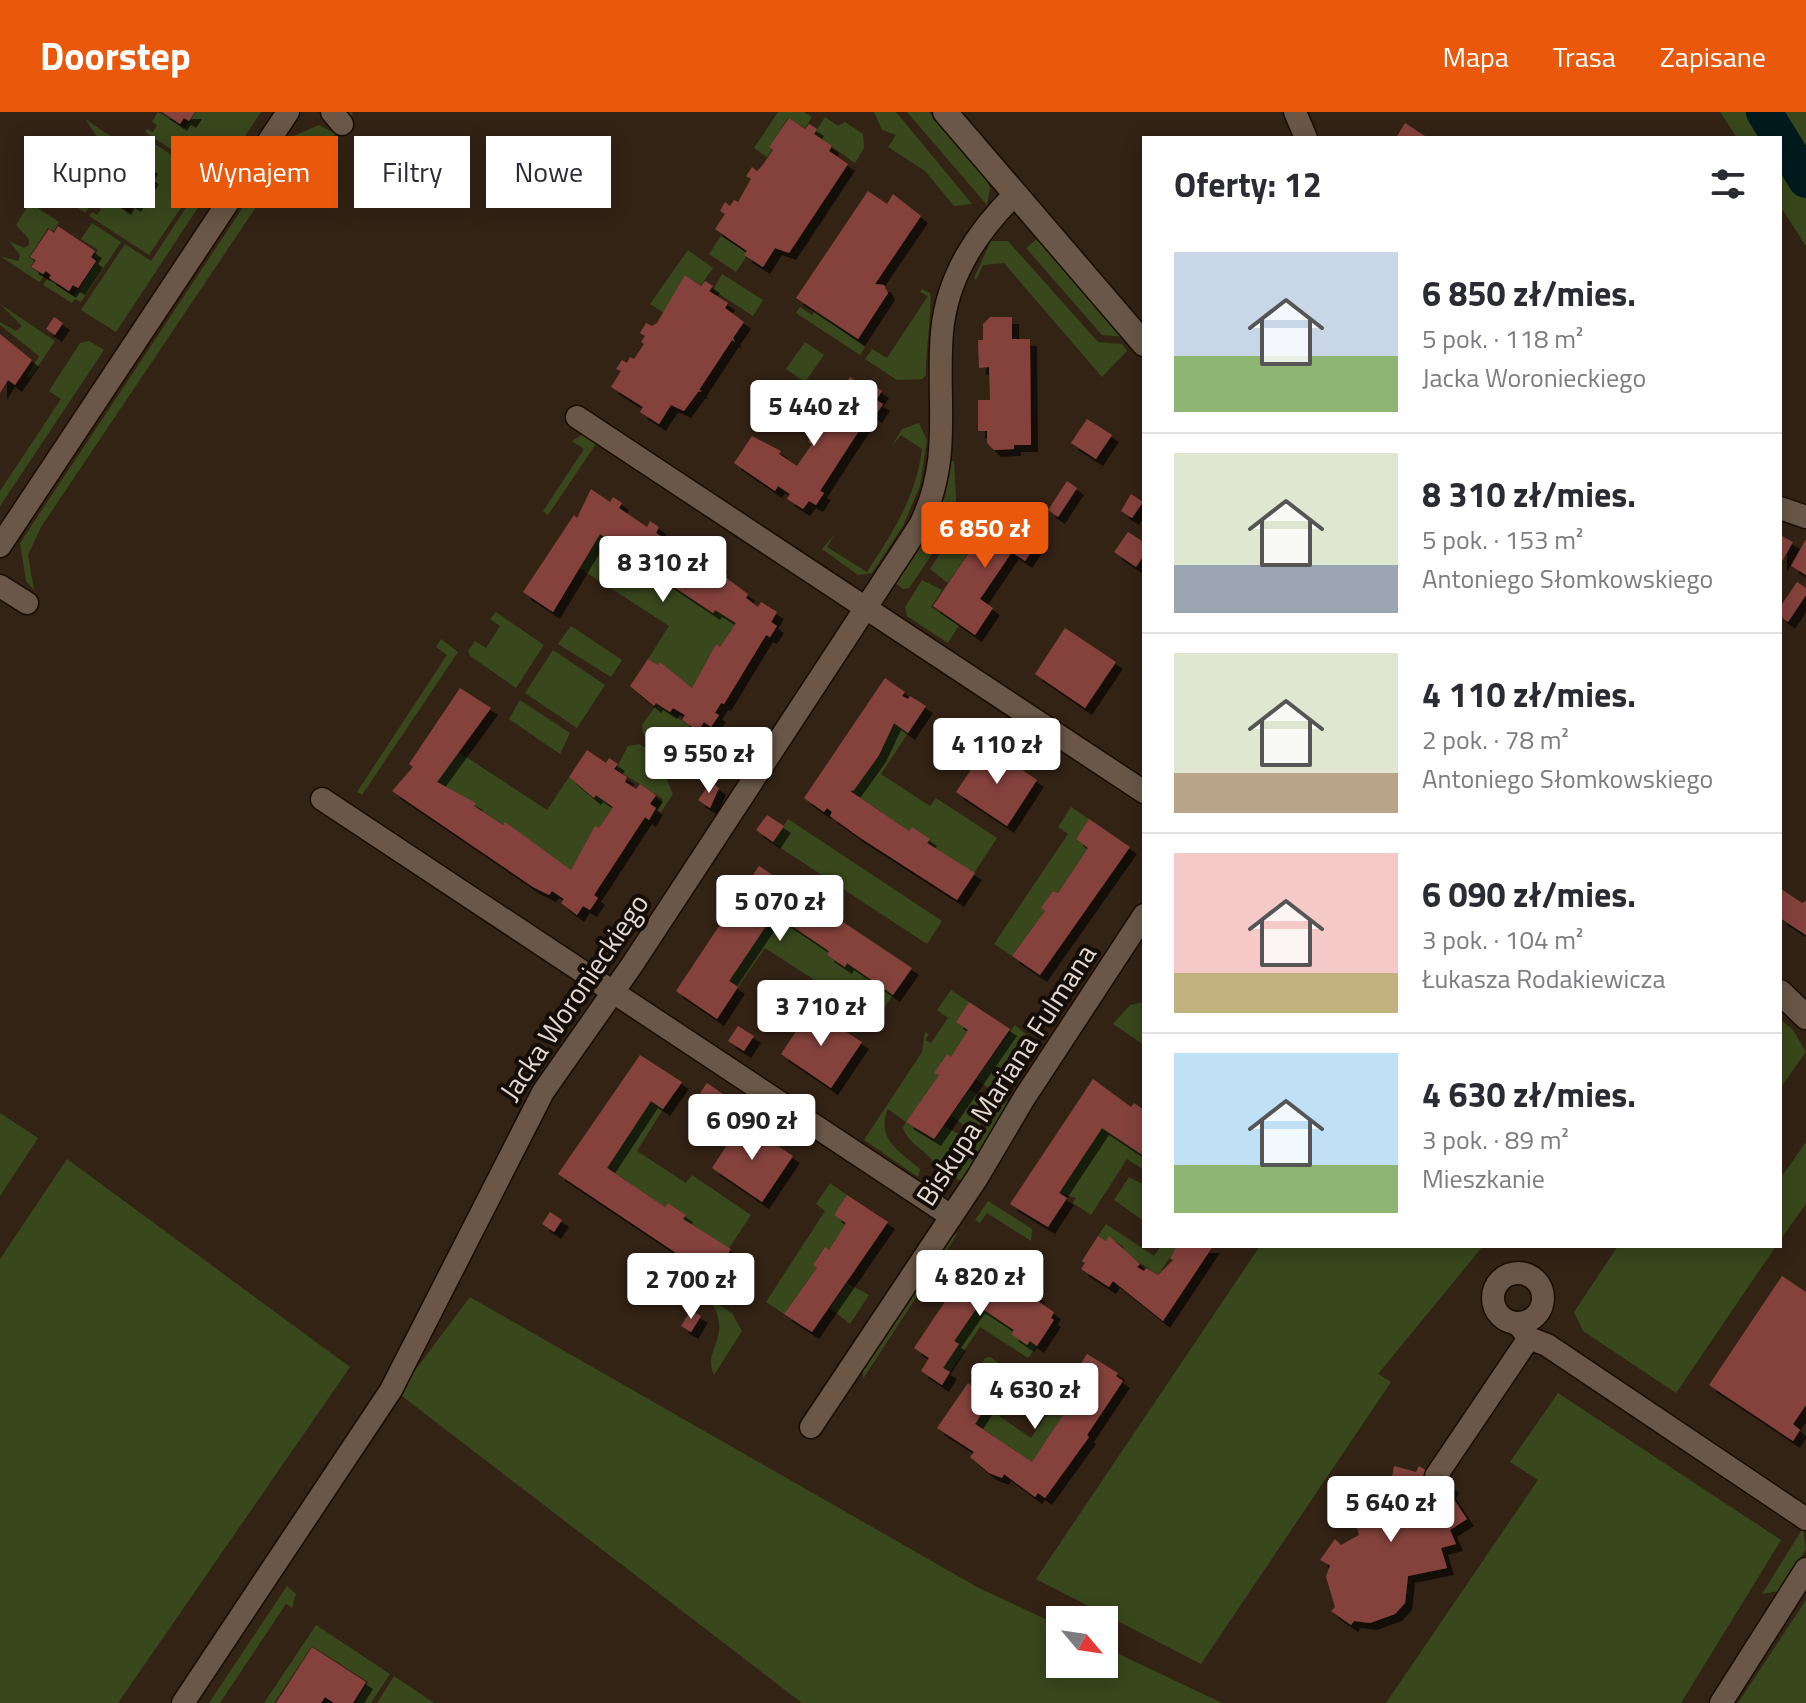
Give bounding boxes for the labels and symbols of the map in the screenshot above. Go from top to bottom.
pin: 5 440 zł [731,380,897,448]
pin: 6 850 zł [902,502,1068,570]
pin: 8 310 zł [580,536,746,604]
pin: 4 110 zł [914,718,1080,786]
pin: 9 550 zł [626,727,792,795]
pin: 5 070 zł [697,875,863,943]
street label: Jacka Woronieckiego [488,885,659,1109]
street label: Biskupa Mariana Fulmana [905,935,1106,1214]
pin: 3 710 zł [738,980,904,1048]
pin: 6 090 zł [669,1094,835,1162]
pin: 4 820 zł [897,1250,1063,1318]
pin: 2 700 zł [608,1253,774,1321]
pin: 4 630 zł [952,1363,1118,1431]
pin: 5 640 zł [1308,1476,1474,1544]
north arrow [1046,1606,1118,1678]

